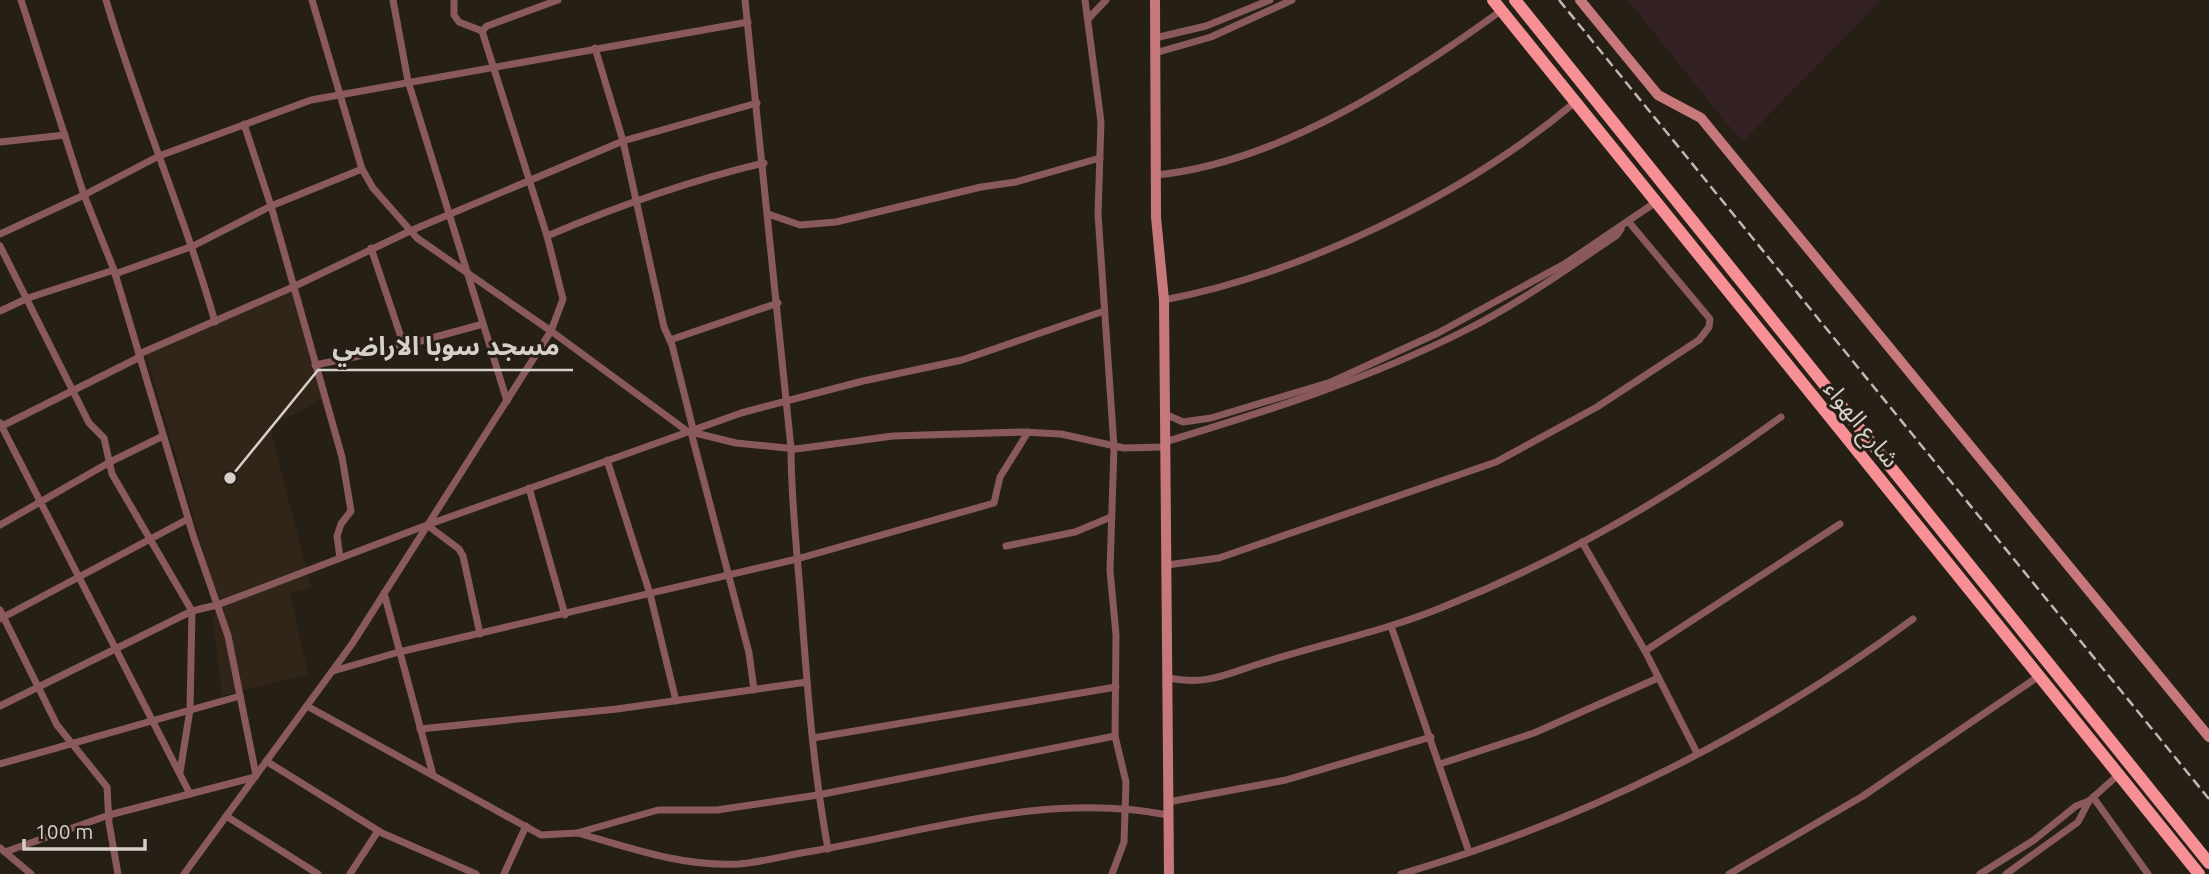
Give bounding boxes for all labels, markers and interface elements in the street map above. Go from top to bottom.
callout: مسجد سوبا الاراضي [318,323,573,370]
text: مسجد سوبا الاراضي [332,331,560,367]
street label: شارع الهواء [1816,375,1905,475]
scale bar [24,808,145,852]
text: 100 m [35,819,93,843]

